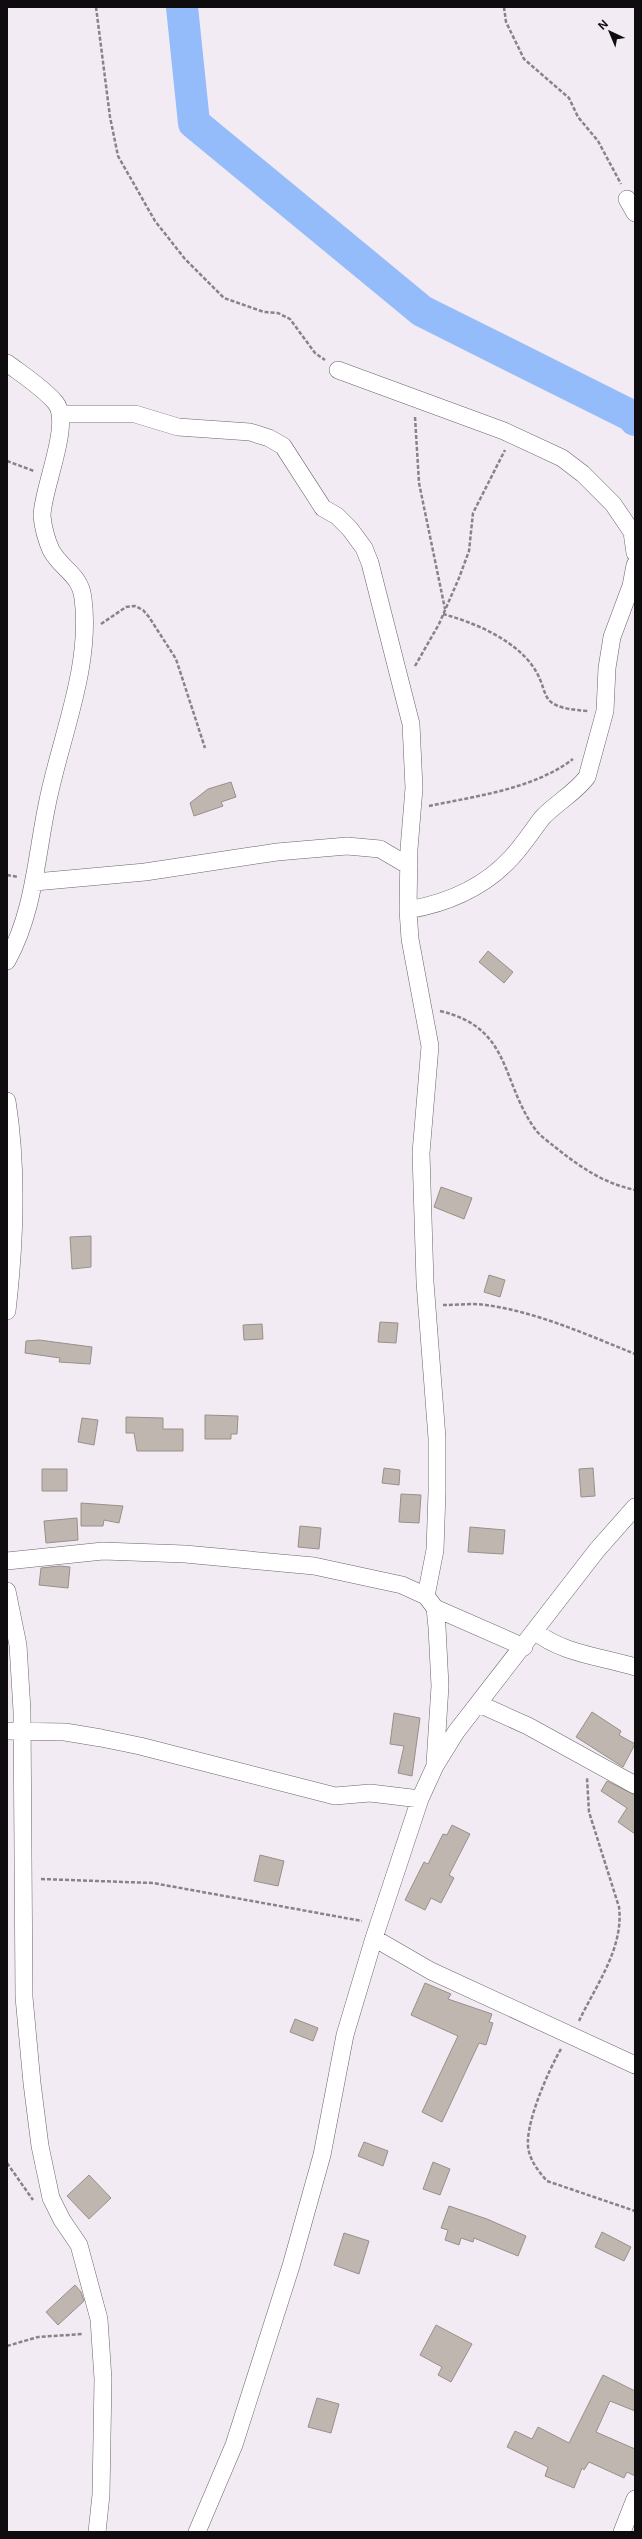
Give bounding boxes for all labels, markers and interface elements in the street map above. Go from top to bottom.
north arrow [590,12,630,52]
text: N [595,17,611,33]

